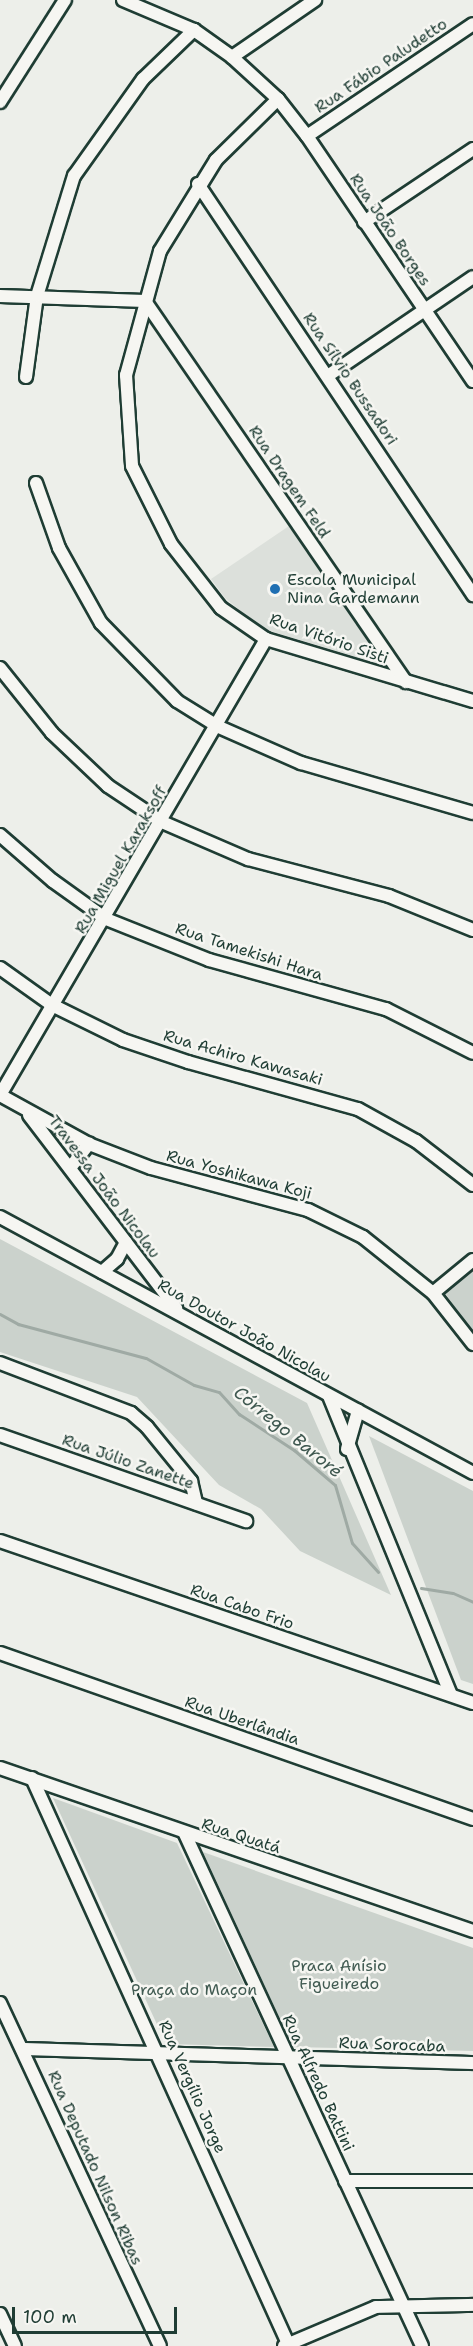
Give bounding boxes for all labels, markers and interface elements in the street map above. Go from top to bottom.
street label: Rua Fábio Paludetto [311,15,451,117]
street label: Rua João Borges [345,170,435,290]
street label: Rua Sílvio Bussadori [299,309,401,449]
street label: Rua Dragem Feld [244,422,334,542]
place label: Escola Municipal Nina Gardemann [287,570,419,608]
marker: Escola Municipal Nina Gardemann [268,582,282,596]
street label: Rua Vitório Sisti [267,610,391,668]
street label: Rua Miguel Karaksoff [71,783,171,937]
street label: Rua Tamekishi Hara [173,919,325,985]
street label: Rua Achiro Kawasaki [161,1026,325,1090]
street label: Travessa João Nicolau [44,1112,164,1262]
street label: Rua Yoshikawa Koji [164,1146,314,1204]
street label: Rua Doutor João Nicolau [154,1275,334,1387]
water label: Córrego Baroré [229,1382,347,1482]
street label: Rua Júlio Zanette [60,1430,196,1494]
street label: Rua Cabo Frio [188,1580,296,1634]
street label: Rua Uberlândia [182,1692,302,1750]
street label: Rua Quatá [199,1814,283,1858]
park label: Praca Anísio Figueiredo [291,1956,387,1994]
park label: Praça do Maçon [131,1980,257,2000]
street label: Rua Alfredo Battini [278,2012,358,2154]
street label: Rua Vergílio Jorge [154,2018,230,2156]
street label: Rua Sorocaba [338,2034,446,2056]
street label: Rua Deputado Nilson Ribas [43,2068,147,2268]
scale bar [15,2295,180,2333]
text: 100 m [23,2305,77,2329]

